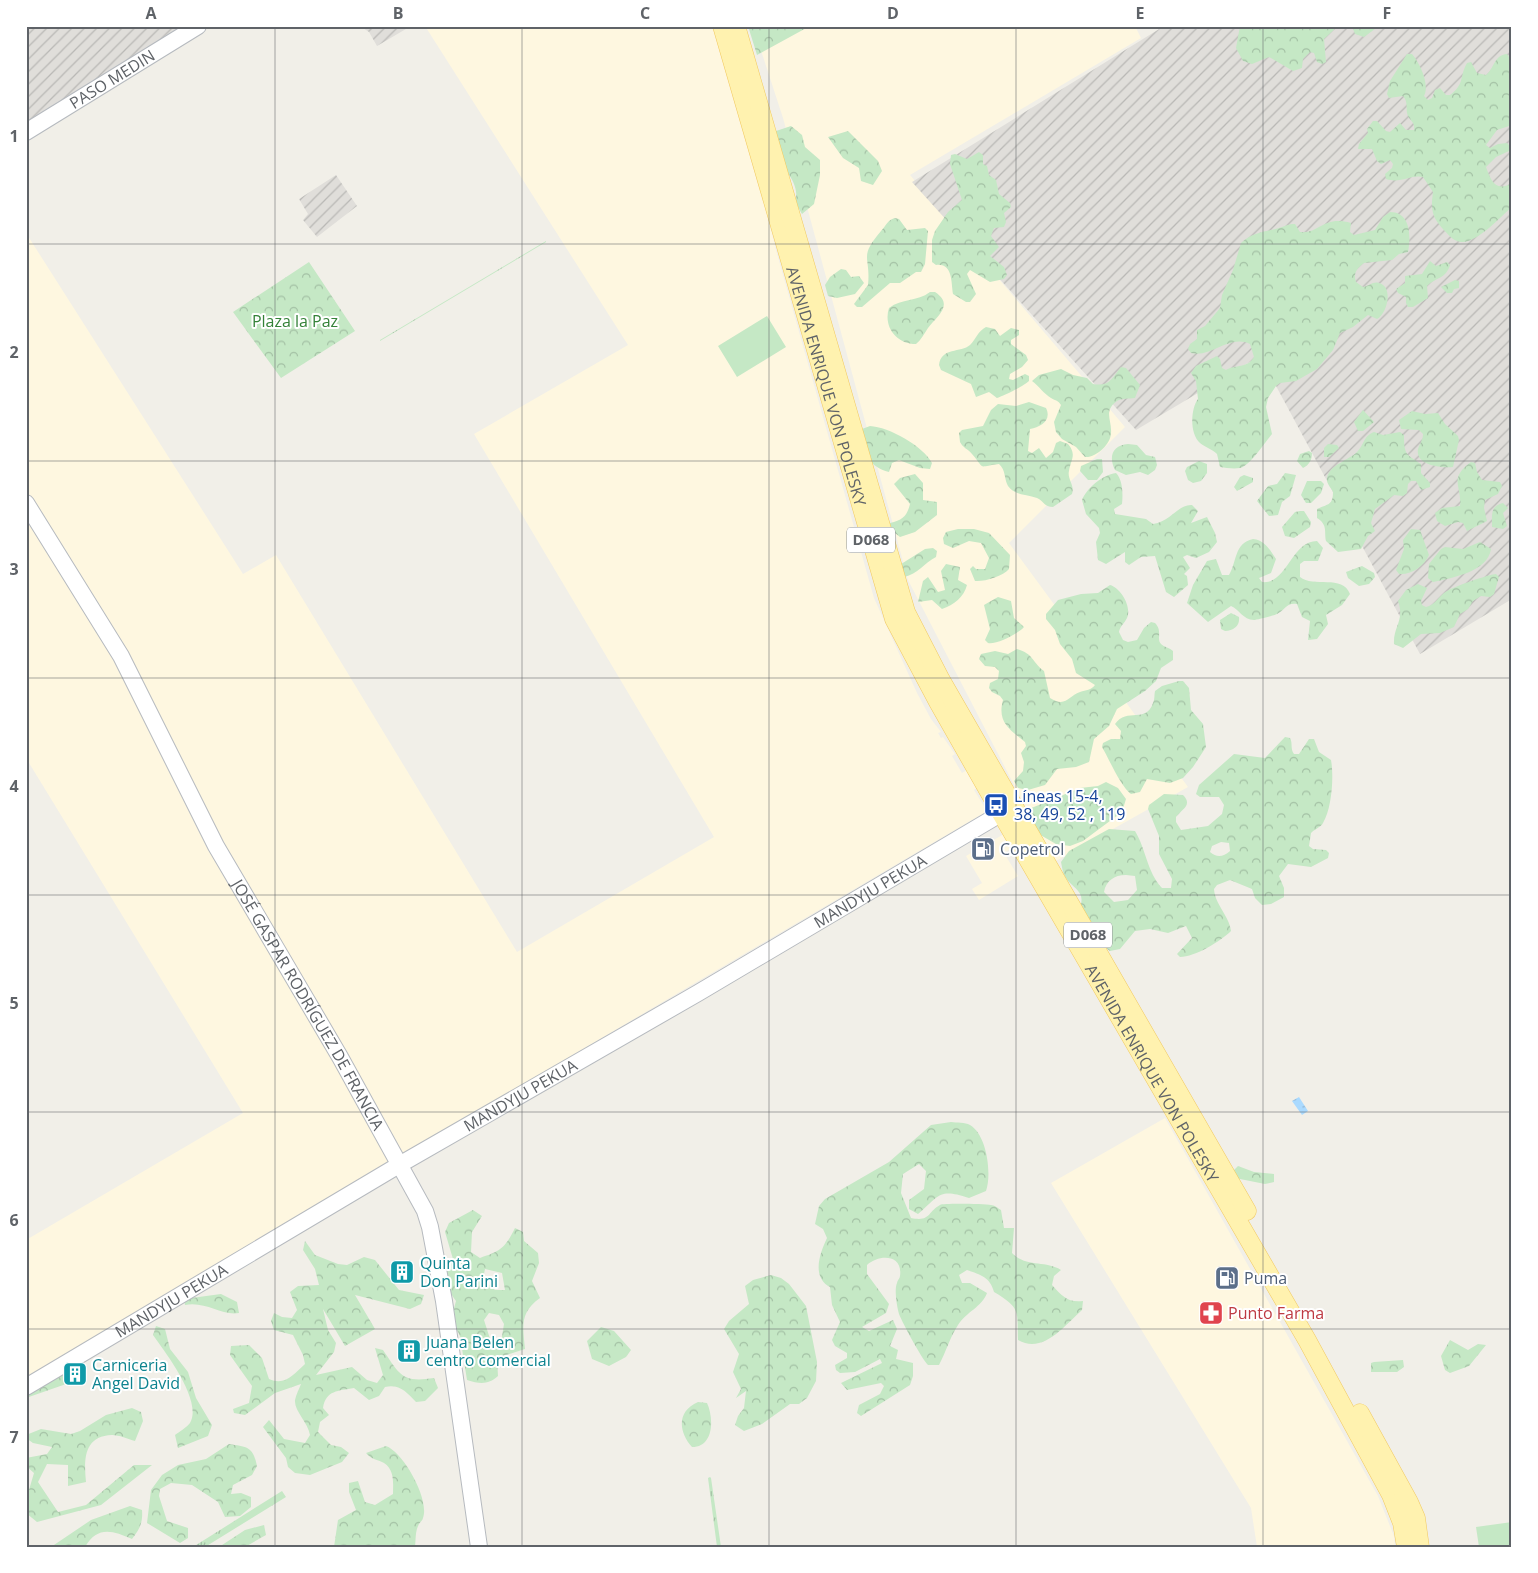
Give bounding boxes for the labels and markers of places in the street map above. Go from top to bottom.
place label: Líneas 15-4, 38, 49, 52 , 119 [1014,785,1125,825]
bus stop icon: Líneas 15-4, 38, 49, 52 , 119 [983,792,1009,818]
fuel station icon: Copetrol [970,836,996,862]
place label: Copetrol [1000,838,1064,860]
place label: Quinta Don Parini [420,1252,498,1292]
building icon: Quinta Don Parini [389,1259,415,1285]
fuel station icon: Puma [1214,1265,1240,1291]
place label: Puma [1244,1267,1287,1289]
pharmacy icon: Punto Farma [1198,1300,1224,1326]
place label: Punto Farma [1228,1302,1324,1324]
place label: Juana Belen centro comercial [424,1331,551,1371]
building icon: Juana Belen centro comercial [396,1338,422,1364]
place label: Carniceria Angel David [92,1354,180,1394]
building icon: Carniceria Angel David [62,1361,88,1387]

